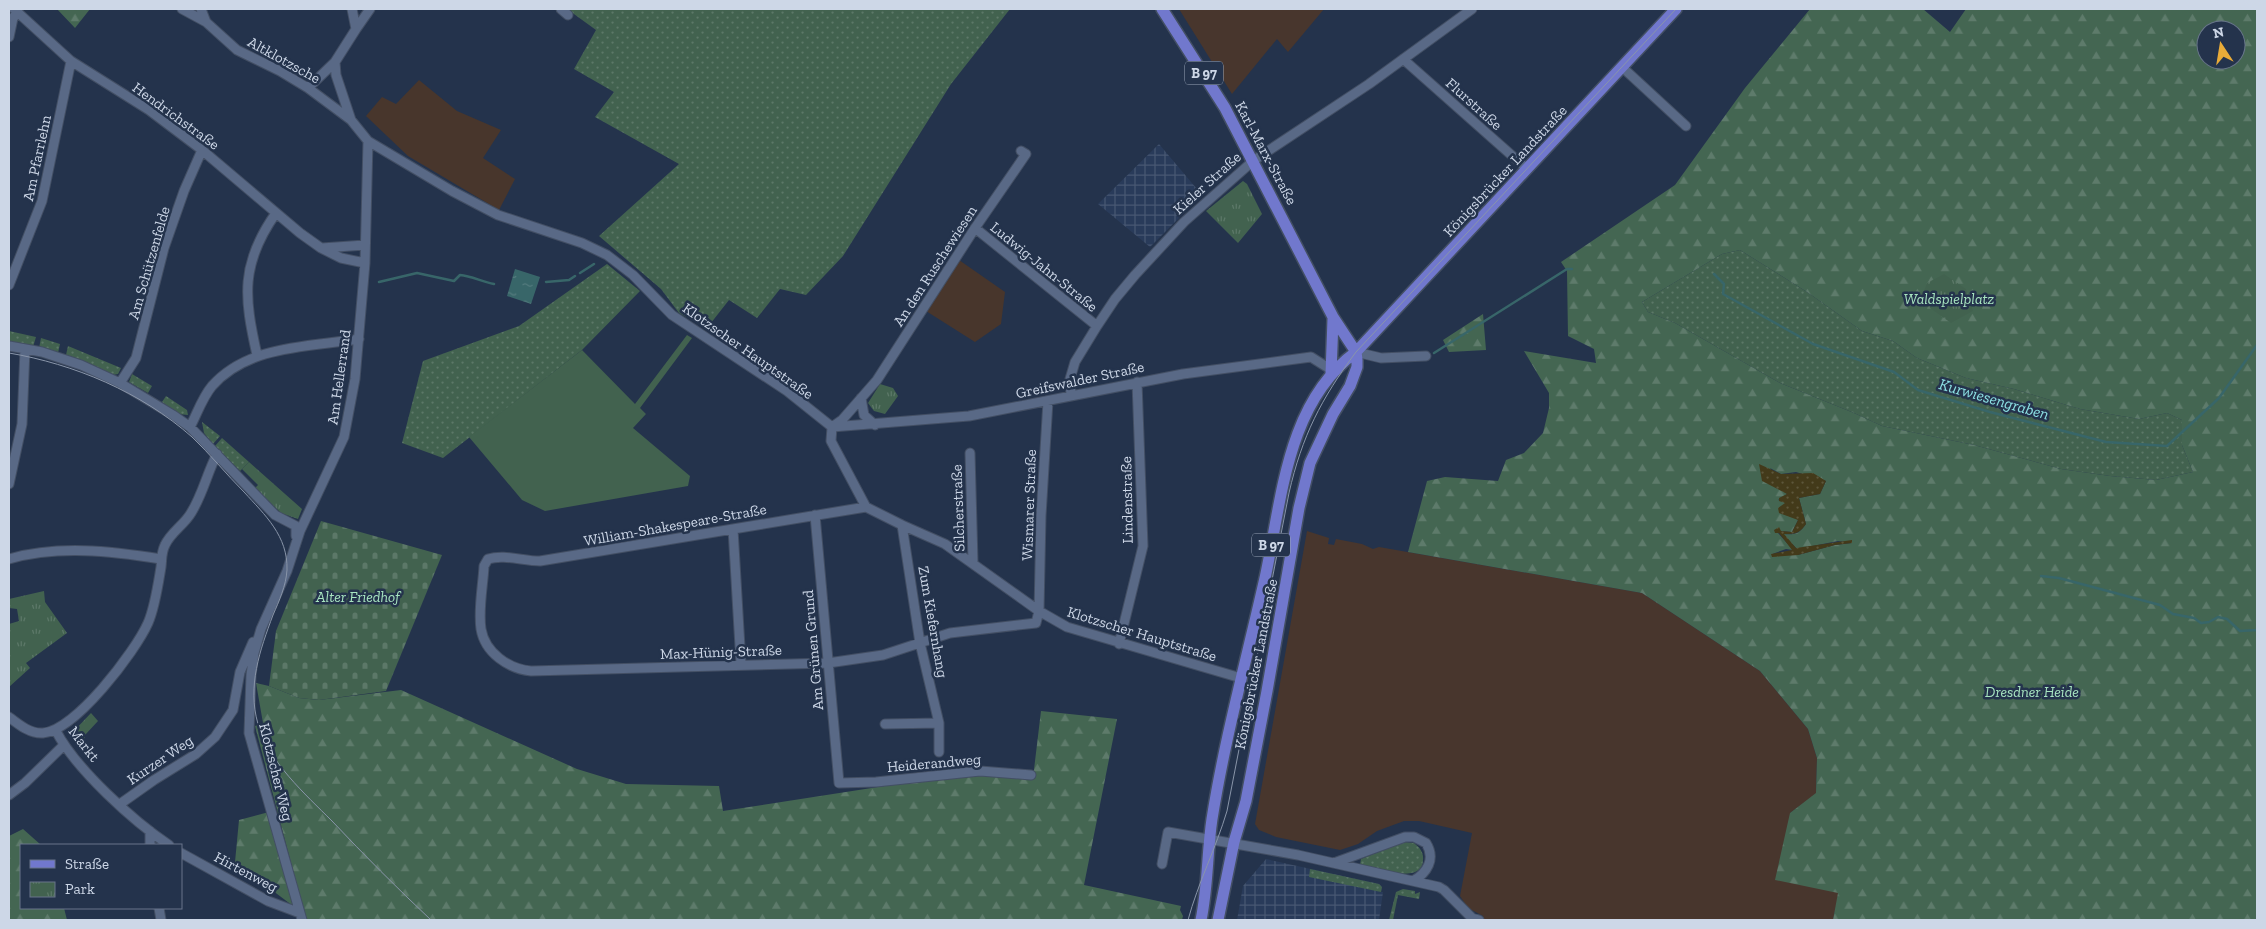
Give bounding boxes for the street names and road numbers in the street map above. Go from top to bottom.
street label: Altklotzsche [245,33,323,87]
road number: B 97 [1185,62,1223,84]
street label: Flurstraße [1442,74,1506,134]
street label: Hendrichstraße [129,78,223,154]
street label: Karl-Marx-Straße [1231,98,1301,208]
street label: Königsbrücker Landstraße [1439,102,1571,240]
street label: Am Pfarrlehn [19,113,55,203]
street label: Kieler Straße [1169,148,1245,218]
street label: An den Ruschewiesen [889,202,981,330]
street label: Am Schützenfelde [124,204,174,322]
street label: Ludwig-Jahn-Straße [987,218,1101,316]
street label: Klotzscher Hauptstraße [679,299,817,403]
street label: Am Hellerrand [323,328,355,426]
street label: Greifswalder Straße [1014,358,1146,402]
street label: Wismarer Straße [1018,449,1040,561]
street label: Lindenstraße [1117,456,1137,544]
street label: Silcherstraße [947,464,969,552]
street label: William-Shakespeare-Straße [582,500,768,550]
road number: B 97 [1252,534,1290,556]
street label: Zum Kiefernhang [914,565,952,679]
street label: Königsbrücker Landstraße [1231,577,1281,751]
street label: Am Grünen Grund [799,588,827,711]
street label: Klotzscher Hauptstraße [1065,603,1219,665]
street label: Max-Hünig-Straße [660,641,782,663]
street label: Klotzscher Weg [255,721,297,823]
street label: Markt [65,723,104,766]
street label: Kurzer Weg [124,731,196,789]
street label: Heiderandweg [886,750,982,776]
street label: Hirtenweg [211,848,281,896]

